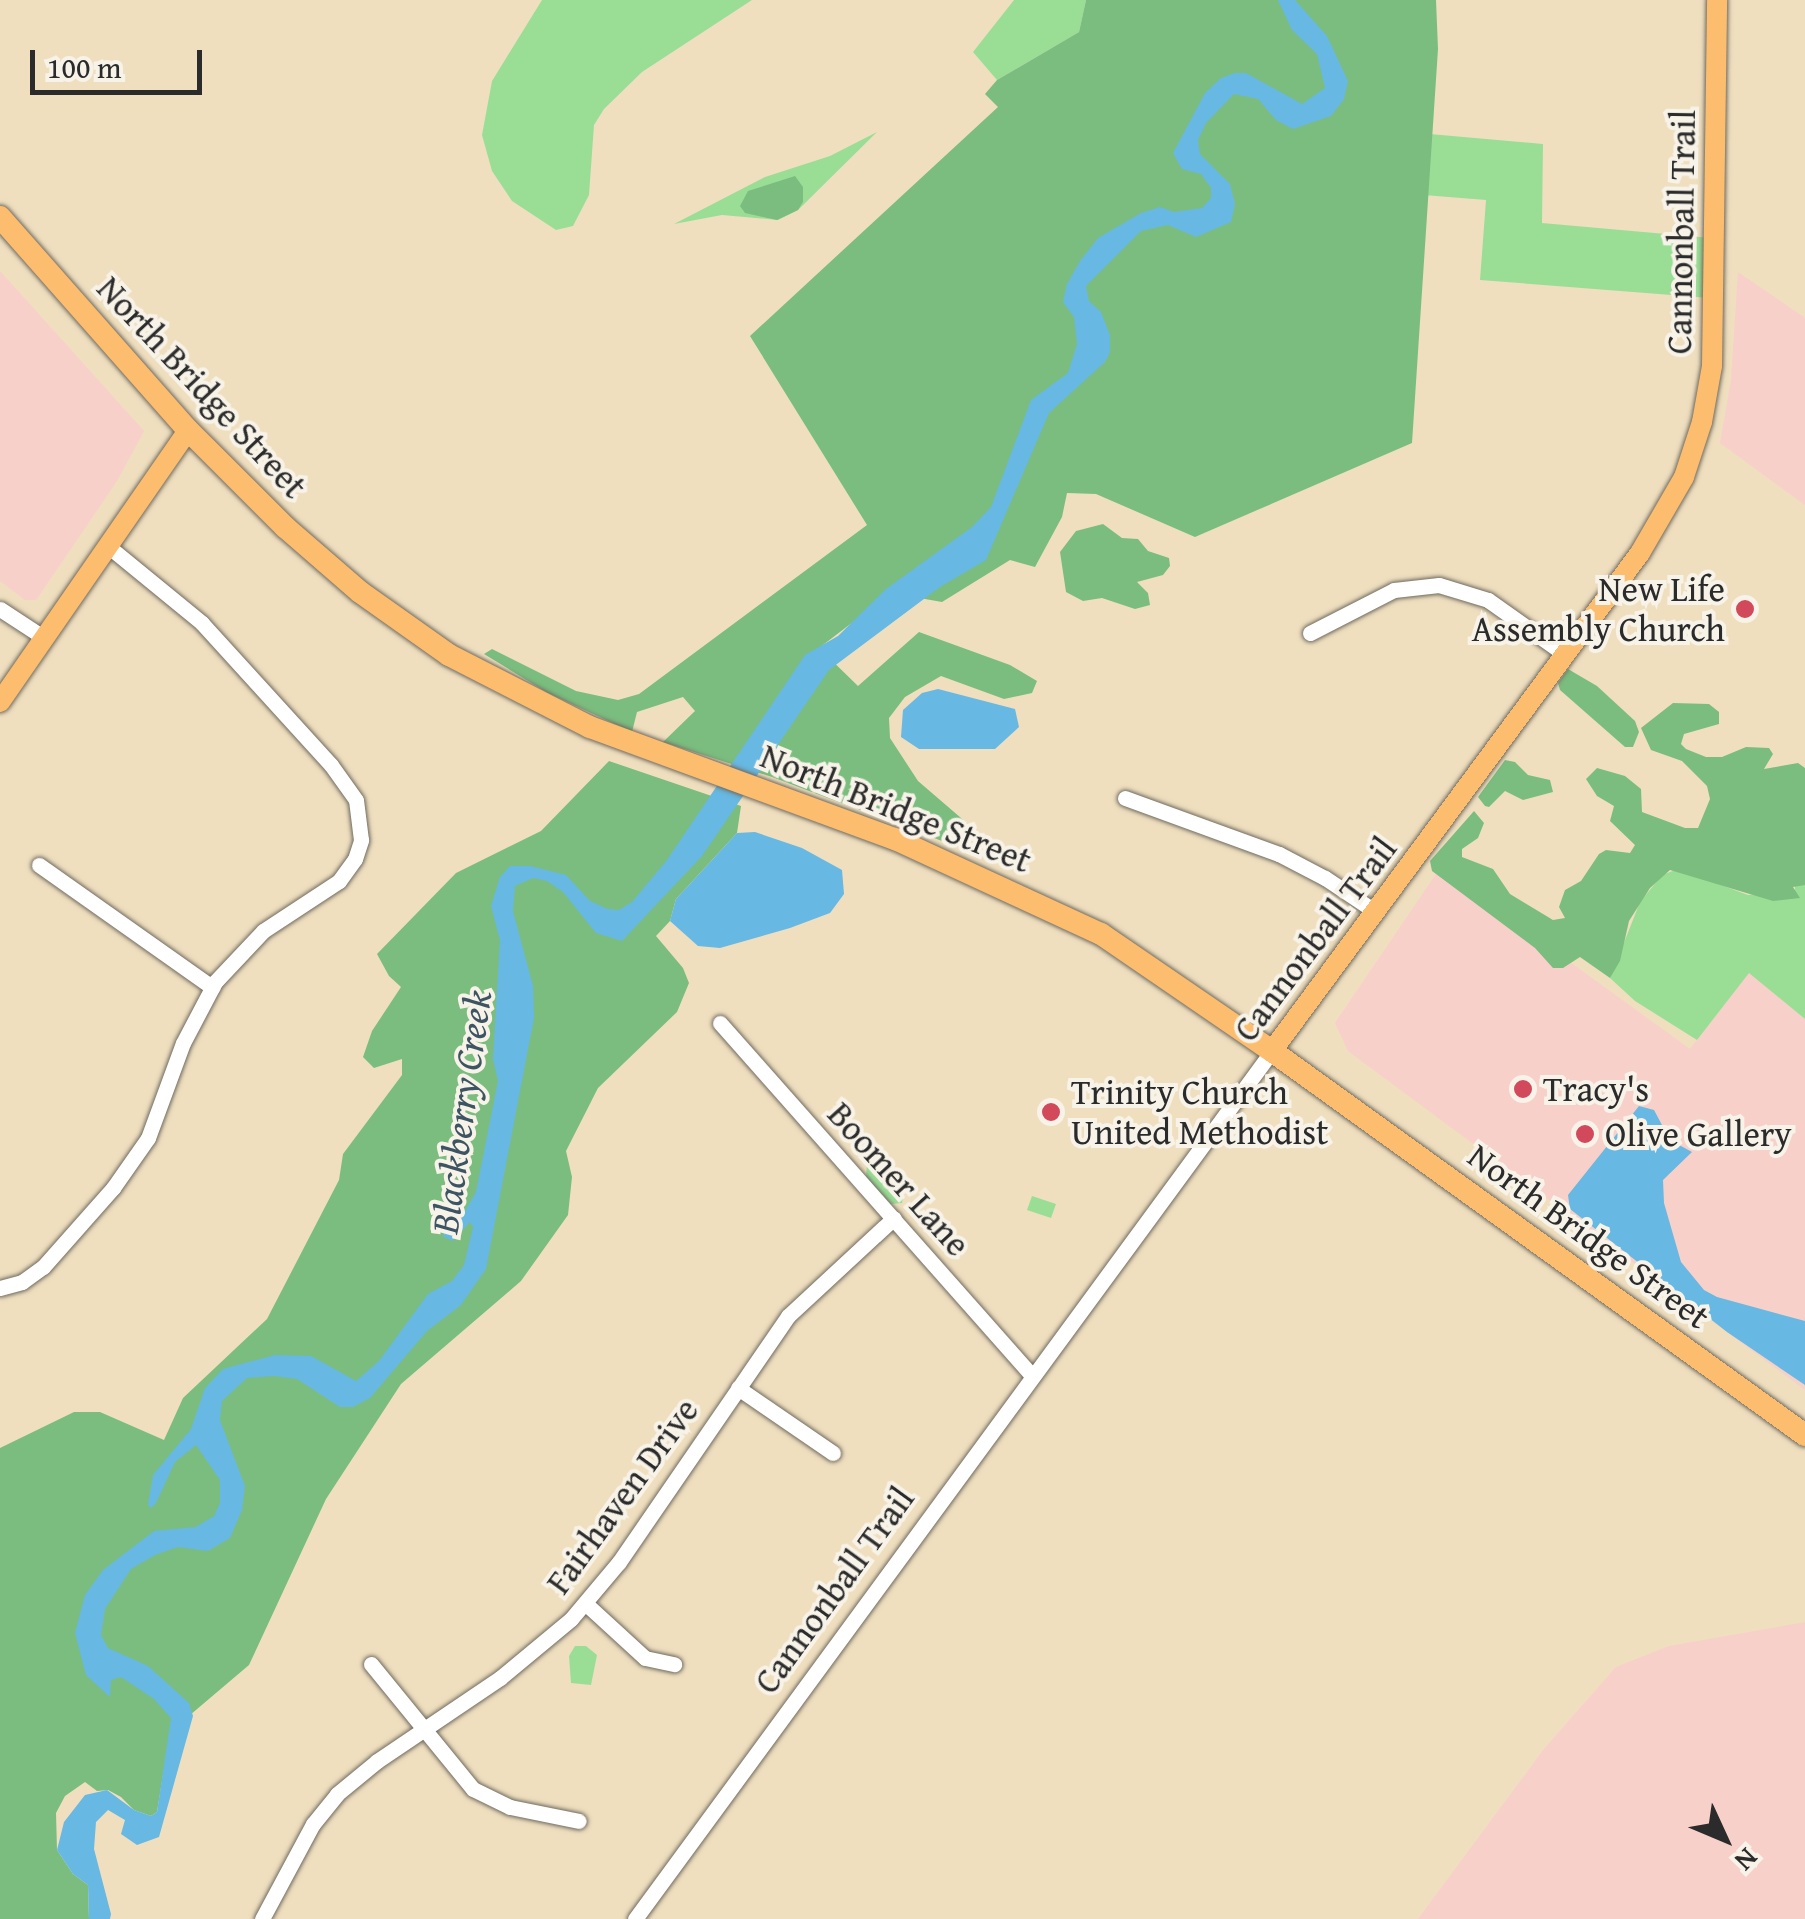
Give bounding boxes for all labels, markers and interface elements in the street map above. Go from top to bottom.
scale bar [35,30,208,92]
text: 100 m [47,45,121,89]
street label: Cannonball Trail [1658,110,1704,354]
street label: North Bridge Street [89,267,315,507]
place label: New Life Assembly Church [1472,568,1725,650]
marker: New Life Assembly Church [1734,598,1756,620]
street label: North Bridge Street [755,735,1037,881]
street label: Cannonball Trail [1225,829,1405,1049]
water label: Blackberry Creek [421,988,501,1236]
place label: Tracy's [1543,1068,1649,1110]
place label: Trinity Church United Methodist [1071,1071,1328,1153]
marker: Tracy's [1512,1078,1534,1100]
street label: Boomer Lane [819,1093,979,1265]
marker: Trinity Church United Methodist [1040,1101,1062,1123]
place label: Olive Gallery [1605,1113,1792,1155]
marker: Olive Gallery [1574,1123,1596,1145]
street label: North Bridge Street [1460,1134,1718,1338]
street label: Fairhaven Drive [537,1390,707,1602]
street label: Cannonball Trail [745,1479,923,1701]
north arrow [1675,1789,1775,1889]
text: N [1726,1839,1768,1881]

